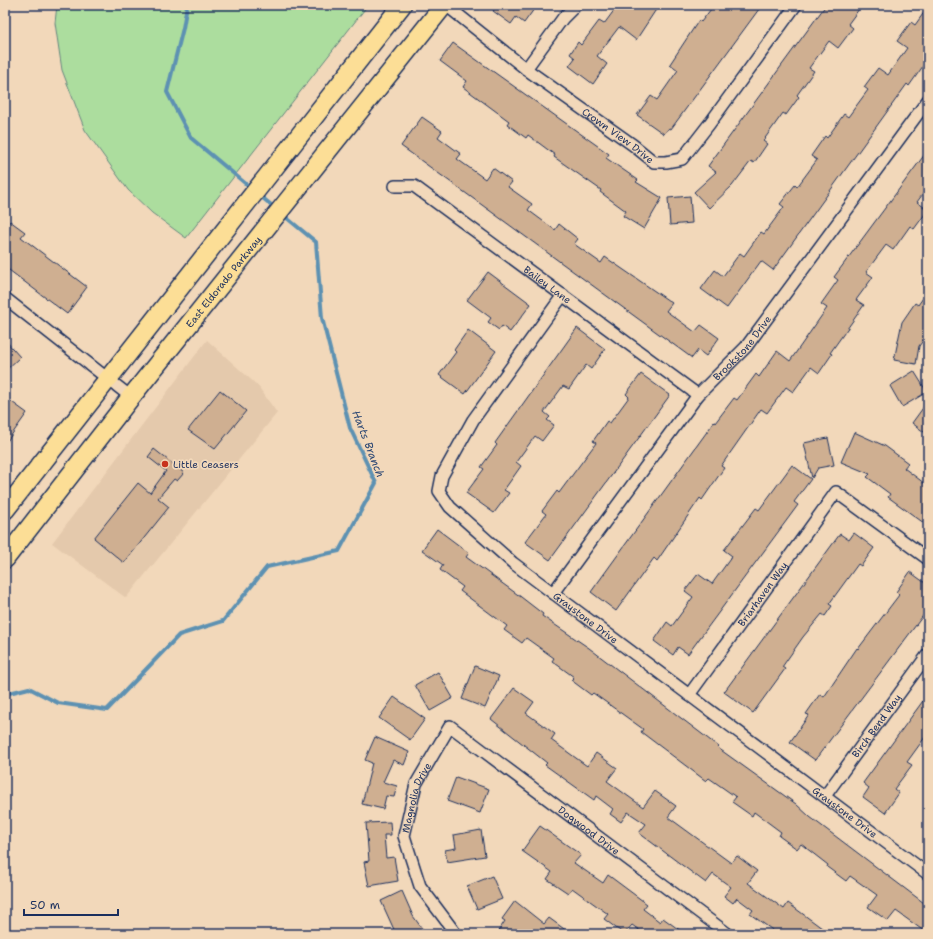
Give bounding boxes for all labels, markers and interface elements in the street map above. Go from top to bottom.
street label: Crown View Drive [580,105,657,166]
street label: East Eldorado Parkway [183,233,264,330]
street label: Bailey Lane [521,263,574,306]
street label: Brookstone Drive [710,312,774,383]
water label: Harts Branch [348,408,388,480]
place label: Little Ceasers [173,458,239,471]
marker: Little Ceasers [160,459,170,469]
street label: Briarhaven Way [735,559,790,629]
street label: Graystone Drive [551,589,621,646]
street label: Birch Bend Way [849,691,904,760]
street label: Magnolia Drive [398,760,434,834]
street label: Graystone Drive [810,783,880,841]
street label: Dogwood Drive [556,803,623,858]
scale bar [24,891,118,917]
text: 50 m [30,897,60,913]

